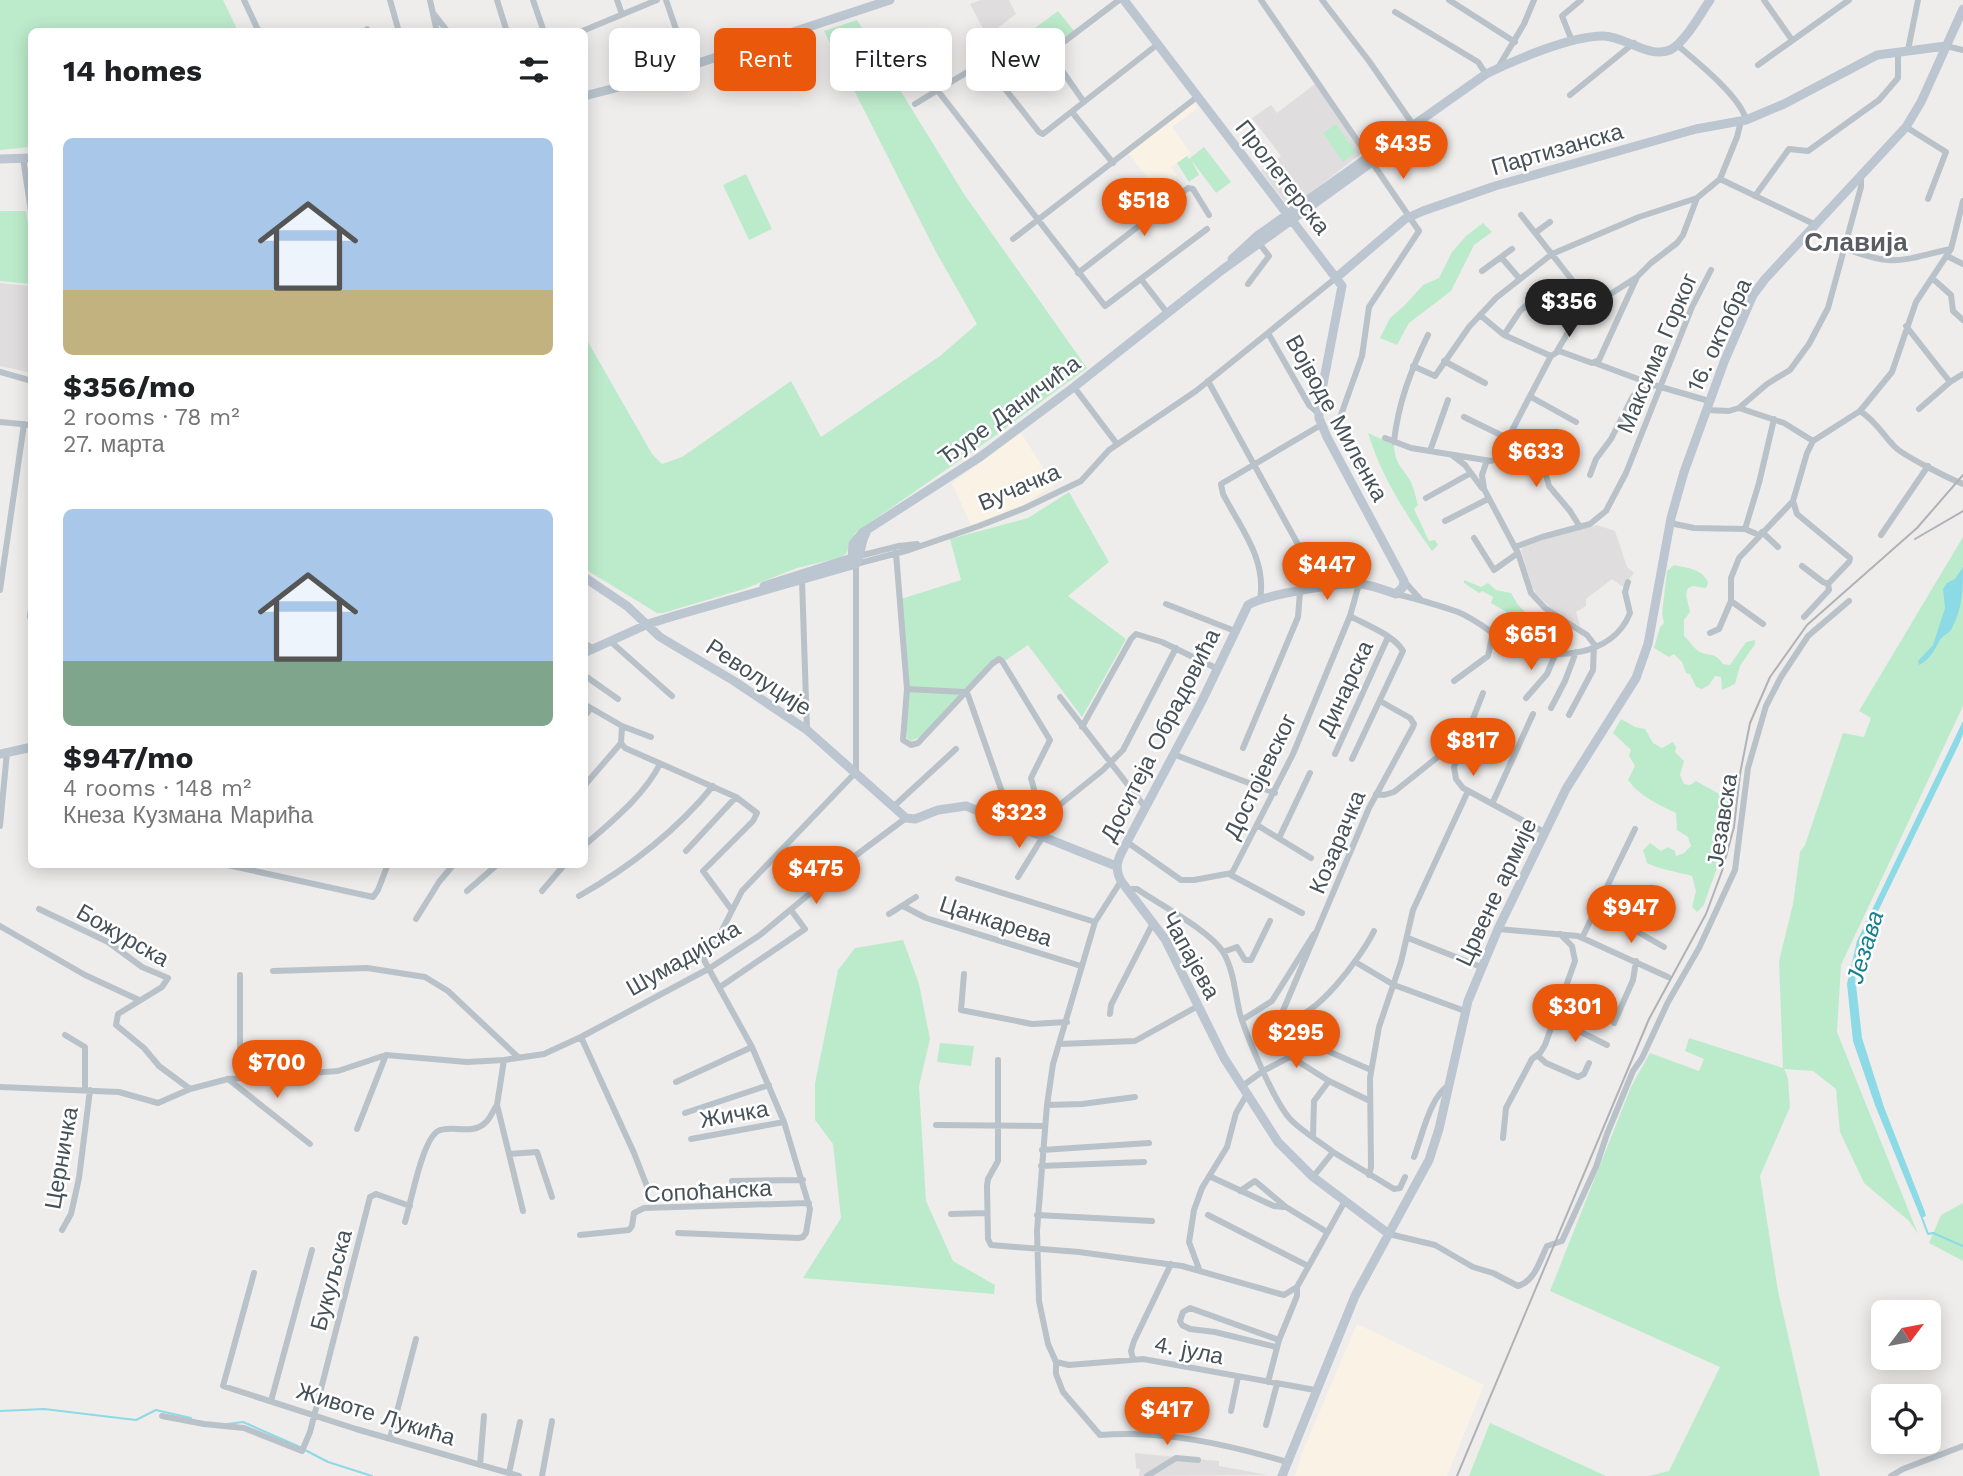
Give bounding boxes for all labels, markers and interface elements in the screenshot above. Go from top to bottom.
chip: Buy [609,28,700,91]
chip: Rent [714,28,816,91]
chip: Filters [830,28,952,91]
chip: New [966,28,1065,91]
icon: filters [515,51,553,89]
text: 14 homes [63,53,202,88]
street label: Пролетерска [1230,115,1336,240]
street label: Партизанска [1488,118,1626,181]
pin: $435 [1362,122,1444,181]
text: $435 [1375,130,1431,157]
pin: $518 [1103,178,1185,238]
icon: home [245,183,371,309]
text: $518 [1118,187,1170,214]
district label: Славија [1804,227,1908,257]
street label: Максима Горког [1612,269,1703,437]
street label: 16. октобра [1681,274,1758,396]
pin: $356 [1528,280,1610,339]
text: $356 [1541,288,1597,315]
street label: Војводе Миленка [1280,330,1394,506]
street label: Ђуре Даничића [933,350,1086,471]
text: $356/mo [63,369,195,404]
text: 2 rooms · 78 m² [63,404,240,431]
pin: $633 [1495,430,1577,489]
text: 27. марта [63,431,165,458]
text: $633 [1508,438,1564,465]
street label: Вучачка [974,458,1064,517]
pin: $447 [1286,542,1368,602]
text: $447 [1298,551,1356,578]
icon: home [245,554,371,680]
pin: $651 [1490,612,1572,672]
text: $651 [1505,621,1557,648]
street label: Доситеја Обрадовића [1095,624,1226,846]
street label: Револуције [701,633,816,721]
street label: Динарска [1312,636,1379,740]
street label: Достојевског [1218,709,1302,843]
pin: $817 [1432,718,1514,778]
text: $817 [1446,727,1500,754]
text: $947/mo [63,740,193,775]
street label: Језавска [1702,771,1743,869]
text: 4 rooms · 148 m² [63,775,251,802]
street label: Козарачка [1304,786,1371,898]
pin: $323 [978,790,1060,850]
text: $323 [991,799,1047,826]
text: Кнеза Кузмана Марића [63,802,313,829]
street label: Црвене армије [1450,814,1543,970]
pin: $475 [775,846,857,906]
text: $475 [788,855,844,882]
pin: $947 [1590,886,1672,945]
street label: Цанкарева [936,891,1056,952]
text: $947 [1603,894,1659,921]
street label: Божурска [72,898,174,973]
street label: Чапајева [1155,907,1226,1004]
water label: Језава [1840,907,1889,988]
street label: Шумадијска [621,915,745,1002]
pin: $301 [1534,984,1616,1044]
text: $301 [1548,993,1602,1020]
pin: $295 [1255,1010,1337,1070]
text: $295 [1268,1019,1324,1046]
pin: $700 [236,1040,318,1100]
text: $700 [248,1049,306,1076]
street label: Жичка [698,1095,771,1134]
street label: Церничка [39,1105,84,1211]
street label: Сопоћанска [644,1175,773,1208]
street label: Букуљска [305,1226,358,1334]
north arrow [1871,1300,1941,1370]
map controls [1871,1300,1941,1454]
street label: 4. јула [1152,1331,1226,1370]
street label: Животе Лукића [293,1378,459,1452]
button: locate [1871,1384,1941,1454]
pin: $417 [1126,1388,1208,1447]
text: $417 [1141,1396,1193,1423]

